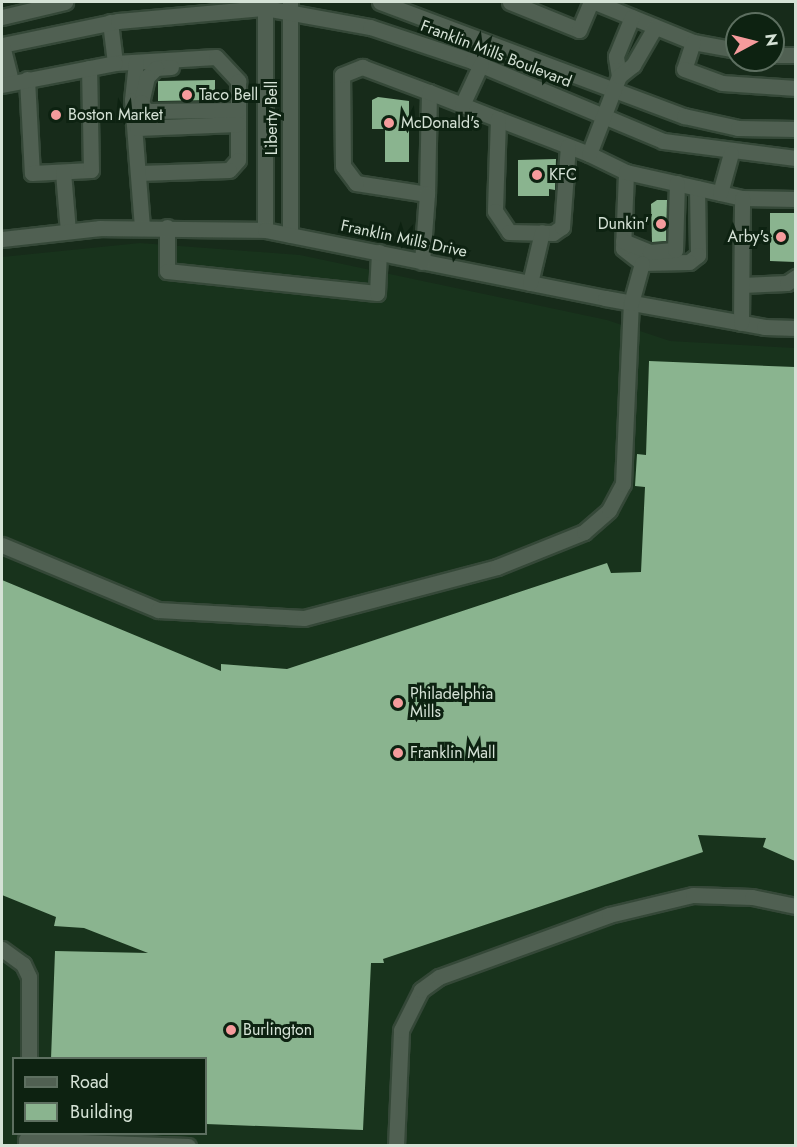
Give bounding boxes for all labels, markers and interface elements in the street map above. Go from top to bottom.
north arrow [725,12,785,72]
street label: Franklin Mills Boulevard [418,16,574,92]
text: N [759,32,784,48]
street label: Liberty Bell [262,81,282,155]
place label: Taco Bell [199,85,258,105]
marker: Taco Bell [180,88,194,102]
place label: Boston Market [68,105,163,125]
marker: Boston Market [49,108,63,122]
place label: McDonald's [401,113,480,133]
marker: McDonald's [382,116,396,130]
place label: KFC [549,165,577,185]
marker: KFC [530,168,544,182]
place label: Dunkin' [598,214,649,234]
street label: Franklin Mills Drive [339,216,469,262]
marker: Dunkin' [654,217,668,231]
place label: Arby's [728,227,769,247]
marker: Arby's [774,230,788,244]
place label: Philadelphia Mills [410,684,493,722]
marker: Philadelphia Mills [391,696,405,710]
place label: Franklin Mall [410,743,495,763]
marker: Franklin Mall [391,746,405,760]
place label: Burlington [243,1020,312,1040]
marker: Burlington [224,1023,238,1037]
legend [12,1057,207,1135]
text: Road [70,1069,109,1095]
text: Building [70,1099,133,1125]

